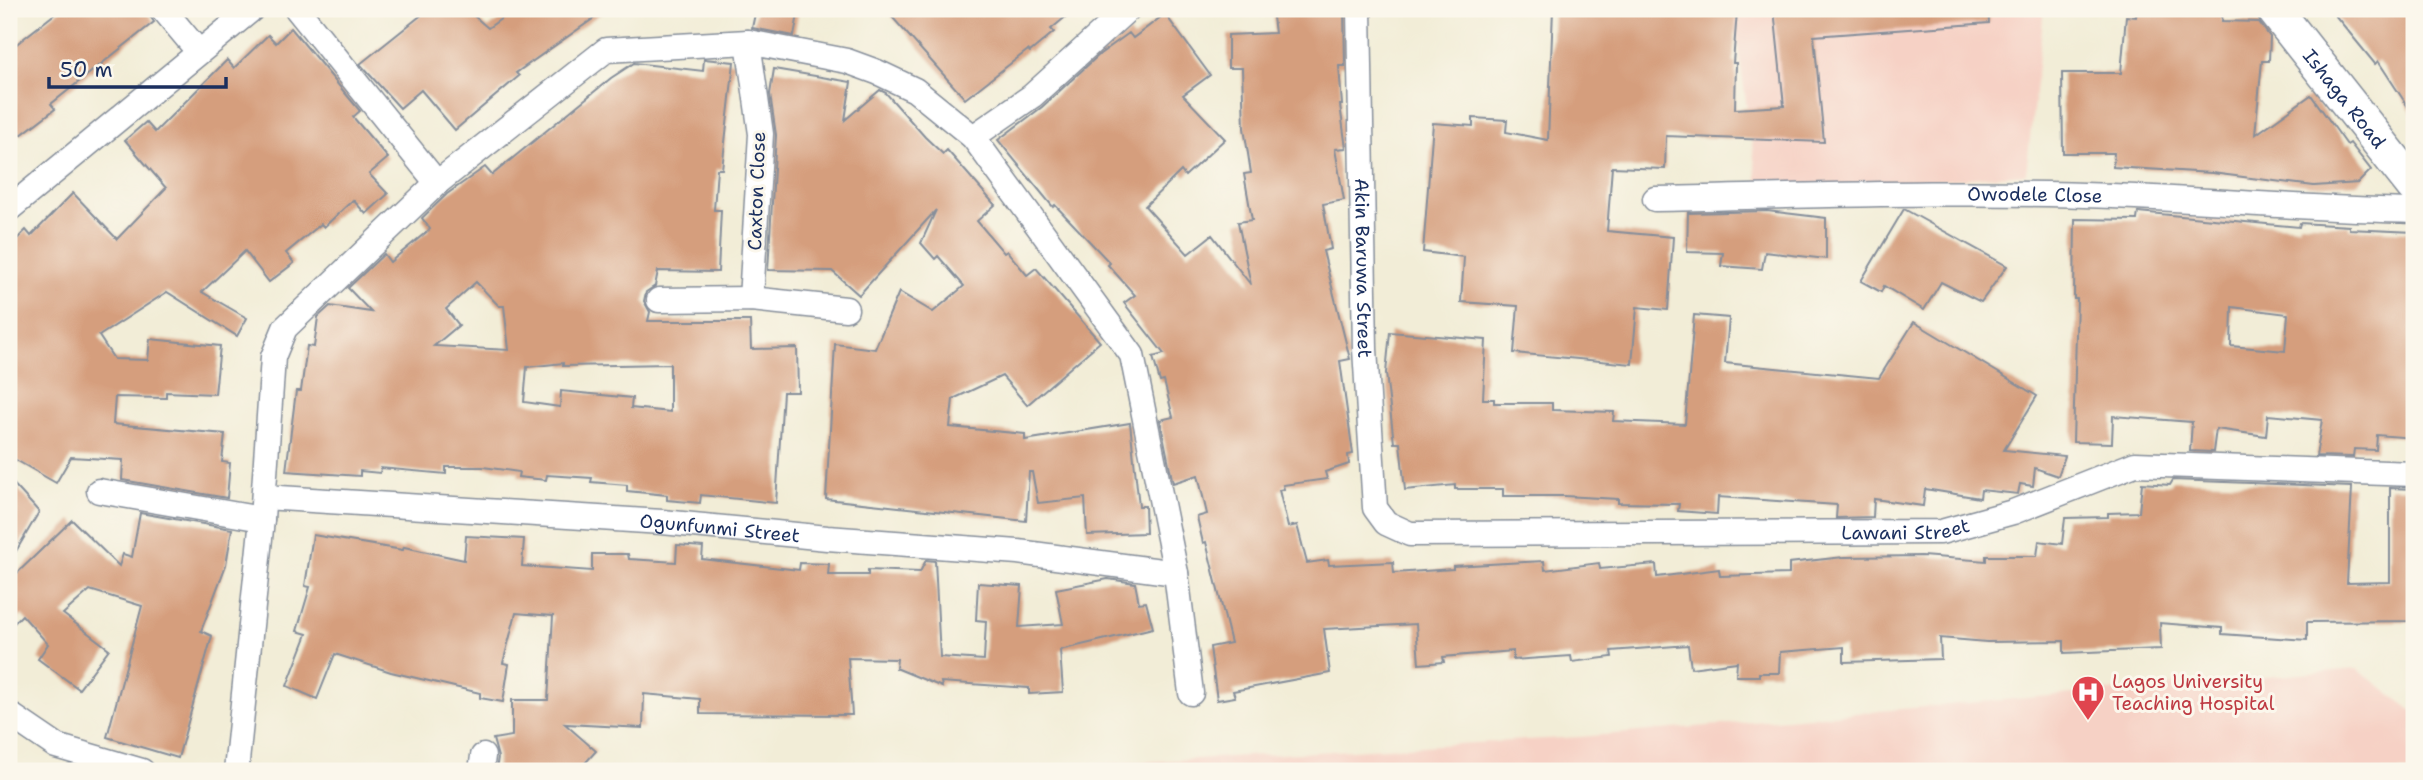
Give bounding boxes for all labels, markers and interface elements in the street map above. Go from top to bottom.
street label: Ishaga Road [2297,44,2391,154]
scale bar [49,46,226,90]
text: 50 m [60,56,113,84]
street label: Caxton Close [742,131,771,251]
street label: Akin Baruwa Street [1349,178,1378,359]
street label: Owodele Close [1967,181,2103,209]
street label: Ogunfunmi Street [639,509,801,548]
street label: Lawani Street [1841,513,1972,545]
place label: Lagos University Teaching Hospital [2112,669,2275,716]
hospital icon: Lagos University Teaching Hospital [2069,673,2107,722]

